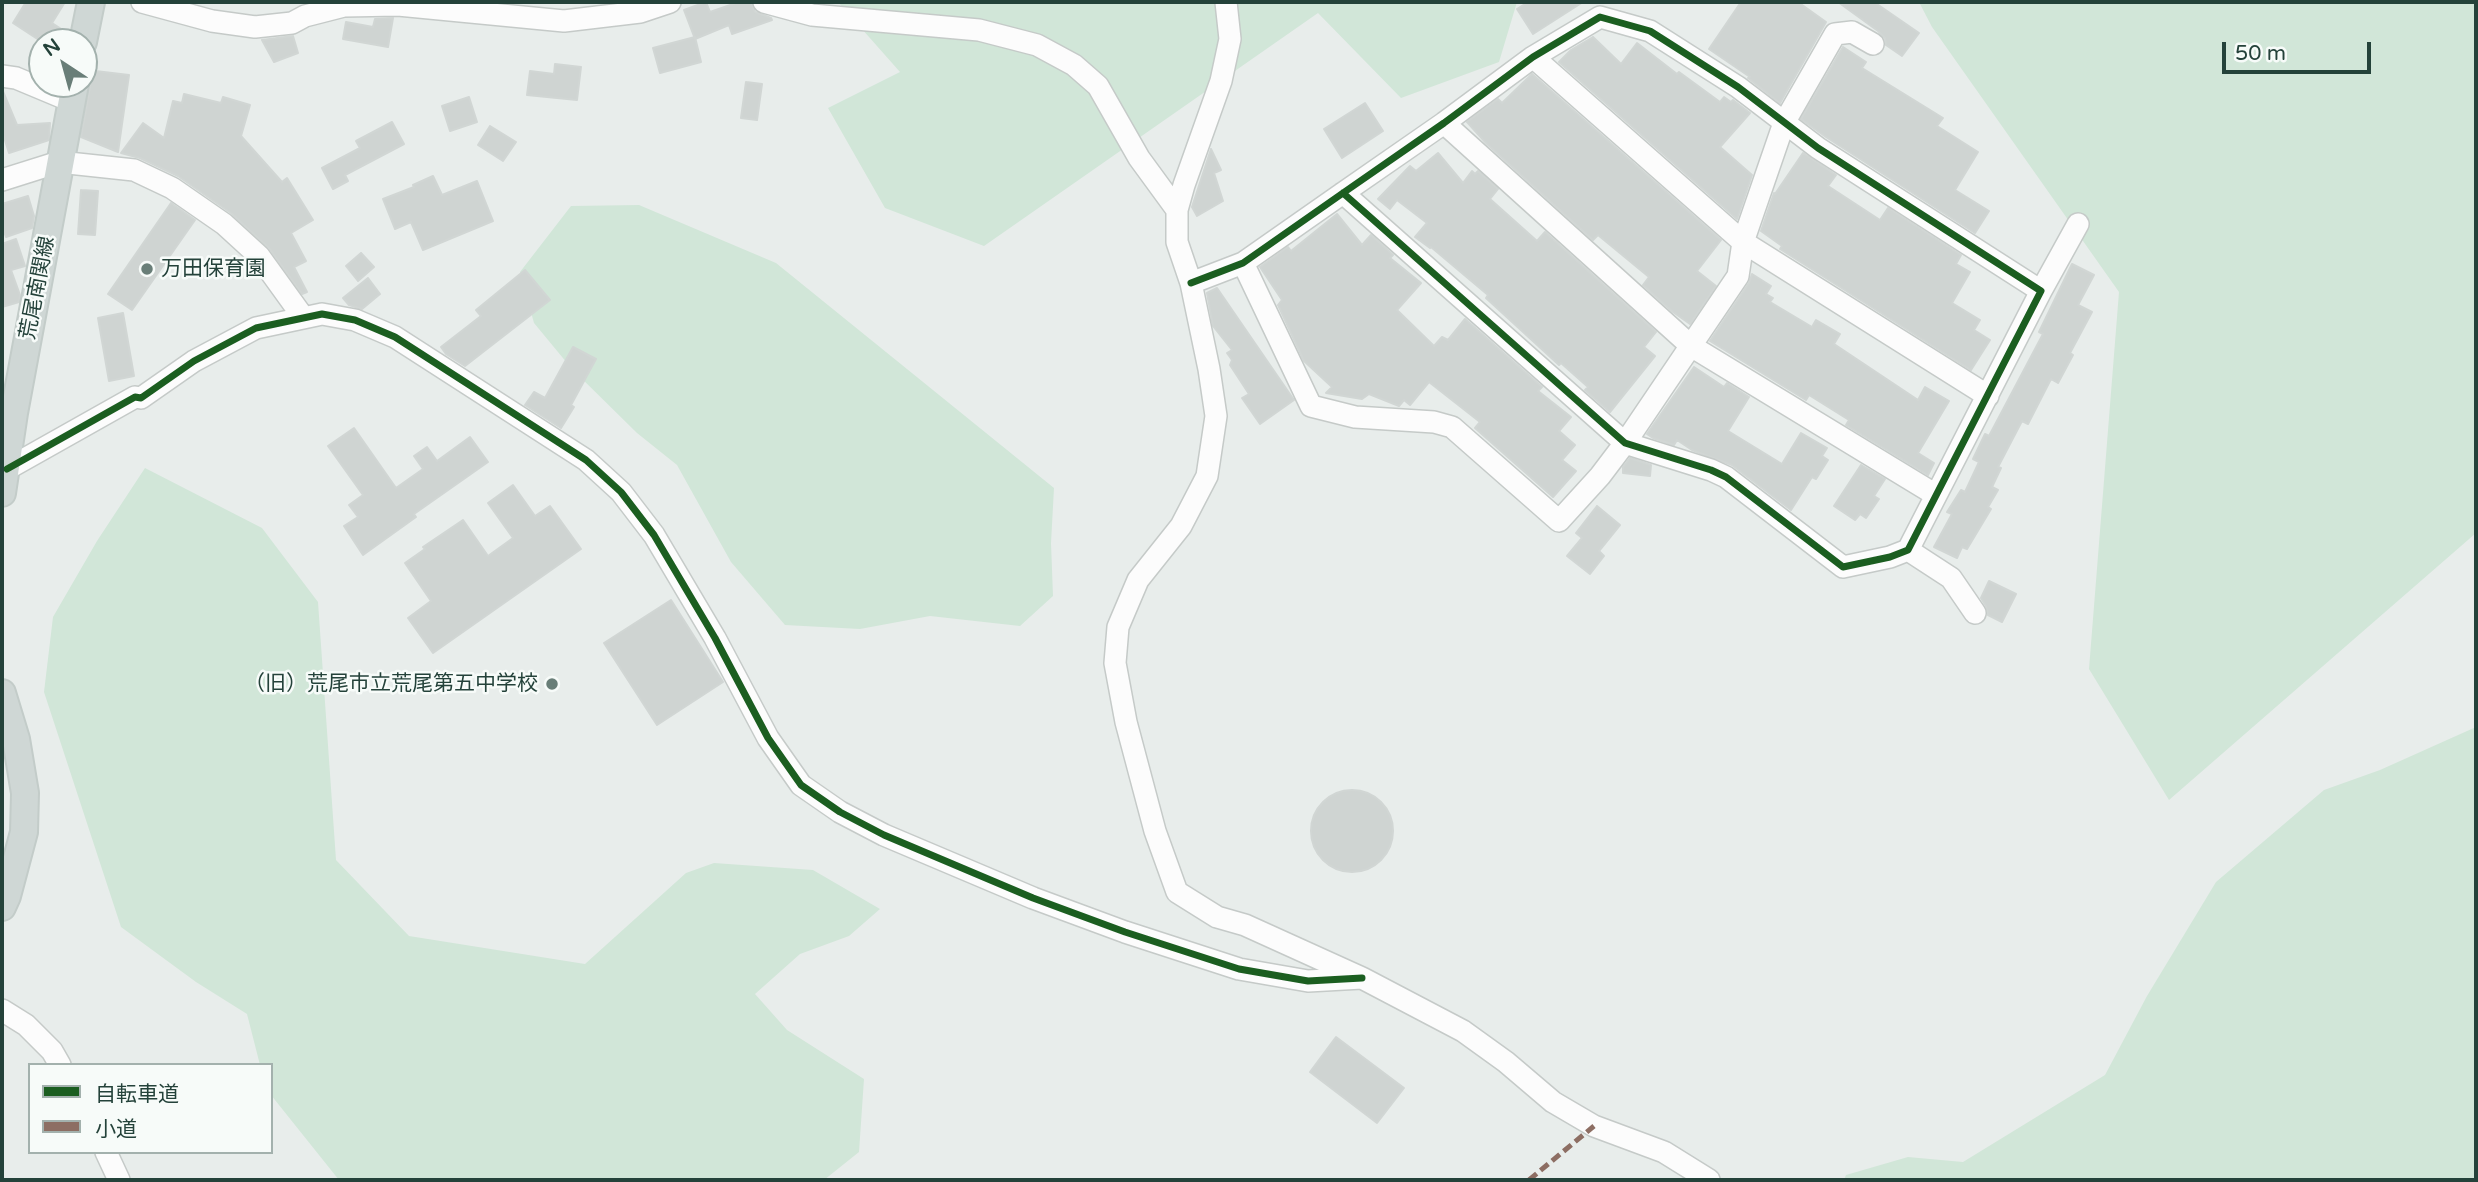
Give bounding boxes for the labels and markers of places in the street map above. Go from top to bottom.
place label: 万田保育園 [161,256,266,282]
marker: 万田保育園 [139,261,155,277]
place label: （旧）荒尾市立荒尾第五中学校 [244,671,538,697]
marker: （旧）荒尾市立荒尾第五中学校 [544,676,560,692]

